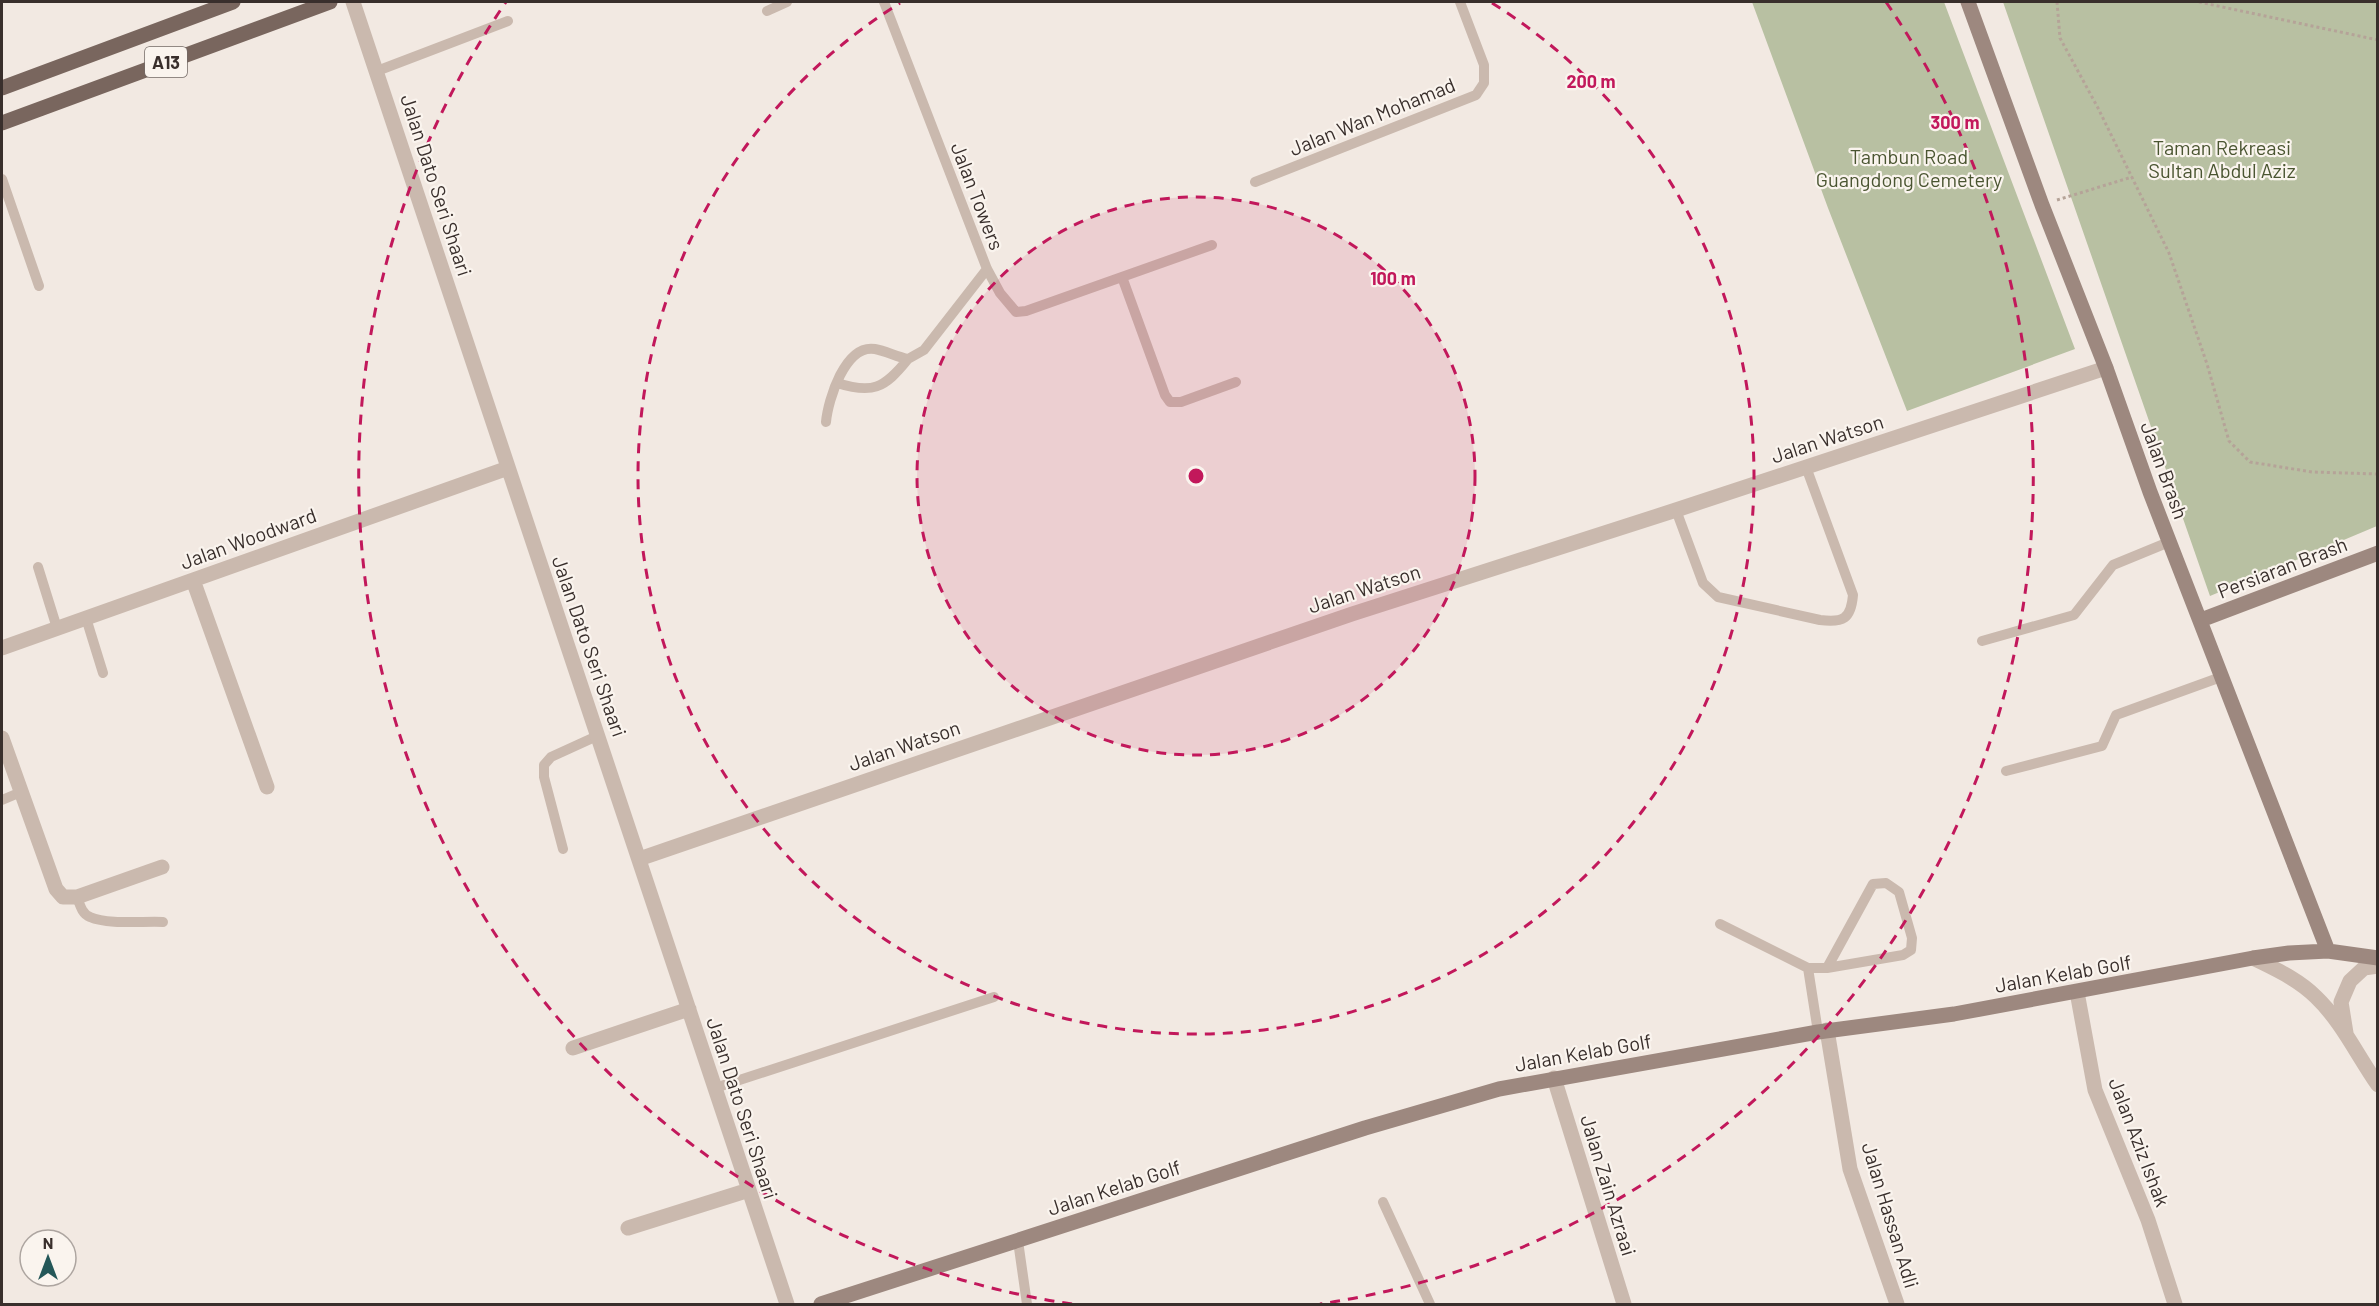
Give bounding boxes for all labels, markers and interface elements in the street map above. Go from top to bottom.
road number: A13 [145,47,187,77]
text: 200 m [1566,70,1616,92]
street label: Jalan Wan Mohamad [1286,72,1458,160]
street label: Jalan Dato Seri Shaari [396,91,478,279]
text: 300 m [1931,111,1979,133]
park label: Taman Rekreasi Sultan Abdul Aziz [2148,135,2296,182]
street label: Jalan Towers [946,139,1010,253]
park label: Tambun Road Guangdong Cemetery [1816,144,2002,191]
text: 100 m [1370,267,1416,289]
street label: Jalan Watson [1768,409,1886,467]
street label: Jalan Brash [2136,418,2194,522]
centre of rings [1186,466,1206,486]
street label: Jalan Woodward [177,502,319,574]
street label: Persiaran Brash [2214,531,2350,603]
street label: Jalan Dato Seri Shaari [548,552,632,740]
street label: Jalan Watson [1305,559,1423,617]
street label: Jalan Watson [845,715,963,775]
street label: Jalan Kelab Golf [1993,949,2133,997]
street label: Jalan Dato Seri Shaari [702,1014,784,1202]
street label: Jalan Kelab Golf [1513,1028,1653,1076]
street label: Jalan Aziz Ishak [2104,1074,2176,1210]
street label: Jalan Zain Azraai [1576,1112,1642,1258]
street label: Jalan Hassan Adli [1857,1139,1925,1291]
street label: Jalan Kelab Golf [1044,1154,1184,1220]
north arrow [18,1228,78,1288]
text: N [43,1233,53,1252]

